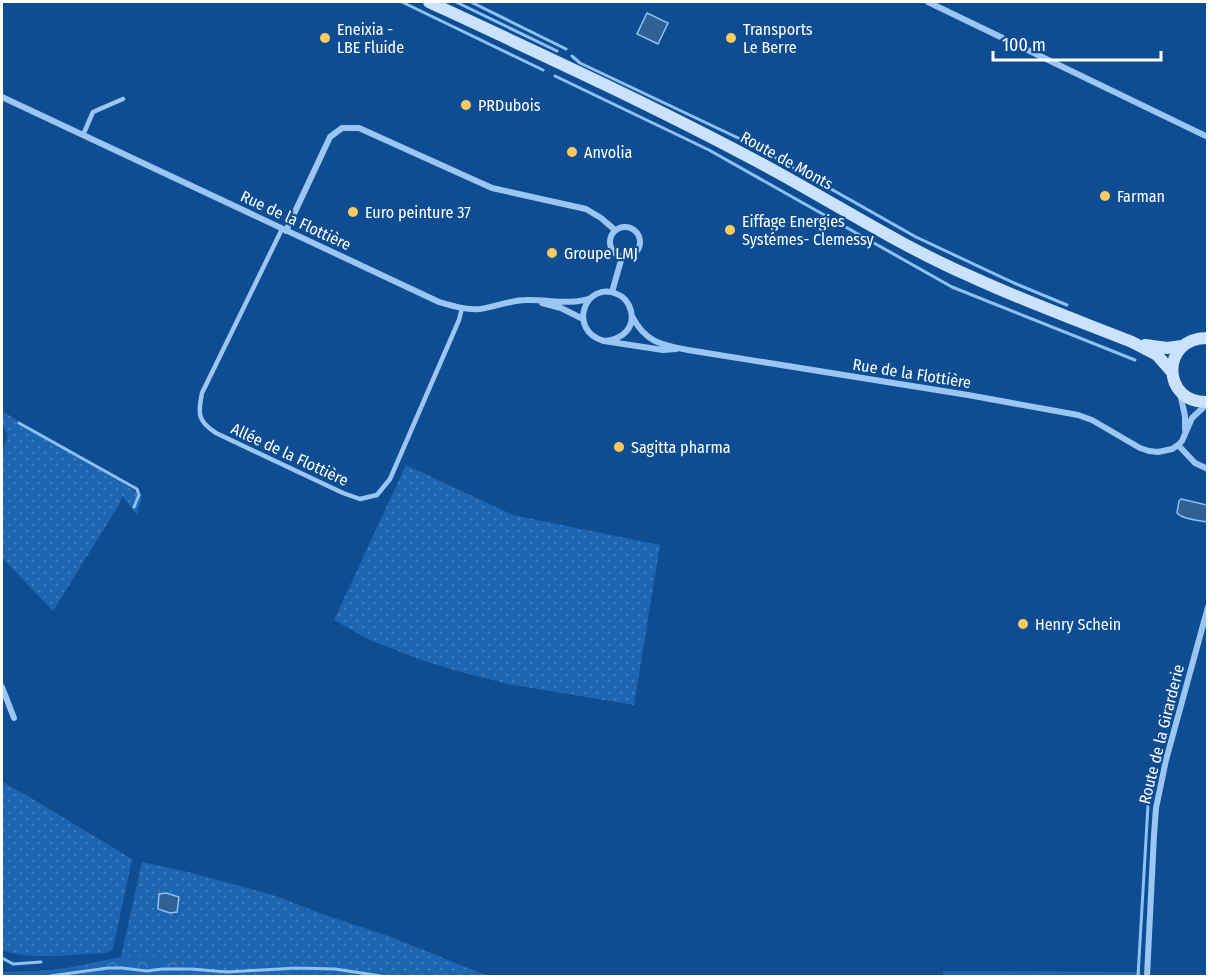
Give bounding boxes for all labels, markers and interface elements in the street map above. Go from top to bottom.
place label: Eneixia - LBE Fluide [337,20,404,57]
place label: Transports Le Berre [743,20,813,57]
scale bar [993,24,1161,62]
marker: Eneixia - LBE Fluide [318,31,332,45]
marker: Transports Le Berre [724,31,738,45]
text: 100 m [1002,34,1046,56]
place label: PRDubois [478,96,541,115]
marker: PRDubois [459,98,473,112]
street label: Route de Monts [737,127,836,194]
place label: Anvolia [584,143,632,162]
marker: Anvolia [565,145,579,159]
street label: Rue de la Flottière [238,187,354,254]
place label: Farman [1117,187,1165,206]
marker: Farman [1098,189,1112,203]
place label: Euro peinture 37 [365,203,471,222]
marker: Euro peinture 37 [346,205,360,219]
place label: Eiffage Energies Systémes- Clemessy [742,212,875,249]
marker: Eiffage Energies Systémes- Clemessy [723,223,737,237]
place label: Groupe LMJ [564,244,638,263]
marker: Groupe LMJ [545,246,559,260]
street label: Rue de la Flottière [851,355,973,392]
street label: Allée de la Flottière [228,419,352,490]
place label: Sagitta pharma [631,438,731,457]
marker: Sagitta pharma [612,440,626,454]
place label: Henry Schein [1035,615,1121,634]
marker: Henry Schein [1016,617,1030,631]
street label: Route de la Girarderie [1135,662,1188,806]

